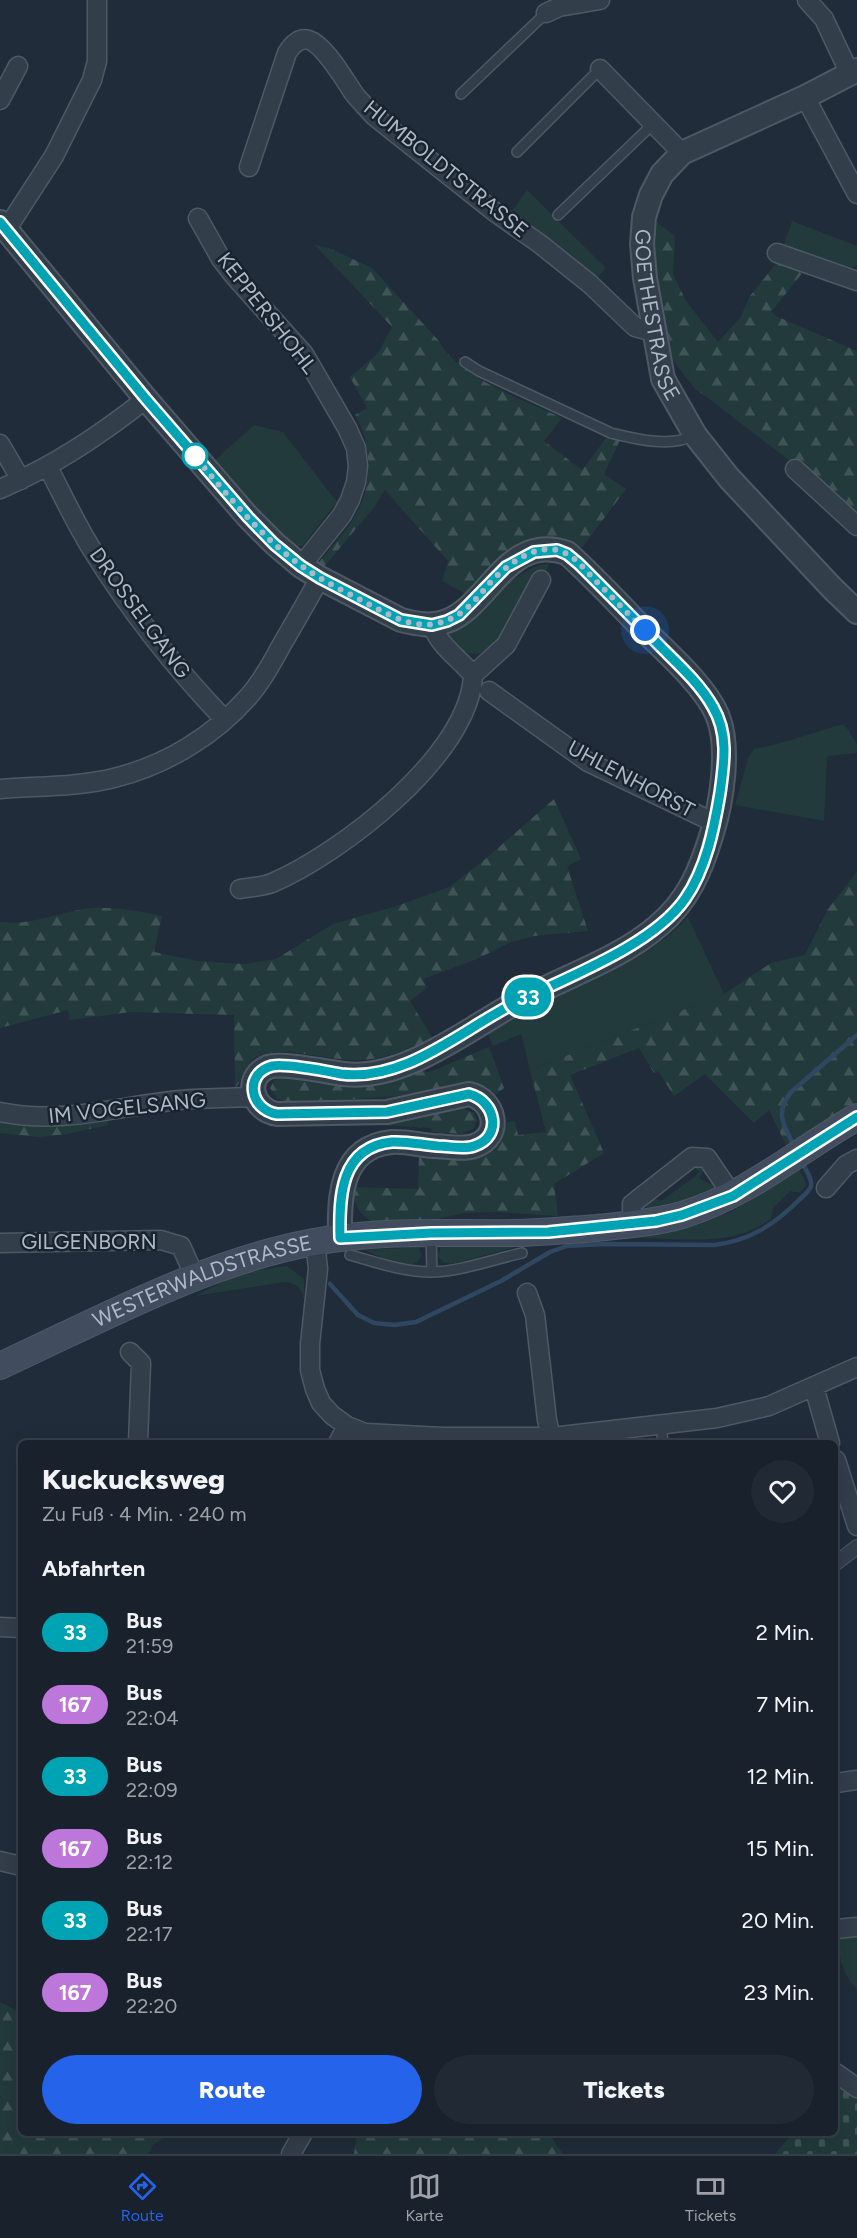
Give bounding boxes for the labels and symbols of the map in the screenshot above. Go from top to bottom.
street label: HUMBOLDTSTRASSE [359,95,534,243]
street label: GOETHESTRASSE [630,228,686,405]
street label: KEPPERSHOHL [212,247,322,378]
unlabelled marker [182,443,208,469]
street label: DROSSELGANG [85,543,196,683]
your location [630,615,660,645]
street label: UHLENHORST [564,735,699,823]
line badge: 33 [501,978,555,1016]
street label: IM VOGELSANG [47,1087,207,1128]
street label: GILGENBORN [21,1229,157,1254]
street label: WESTERWALDSTRASSE [88,1230,314,1332]

